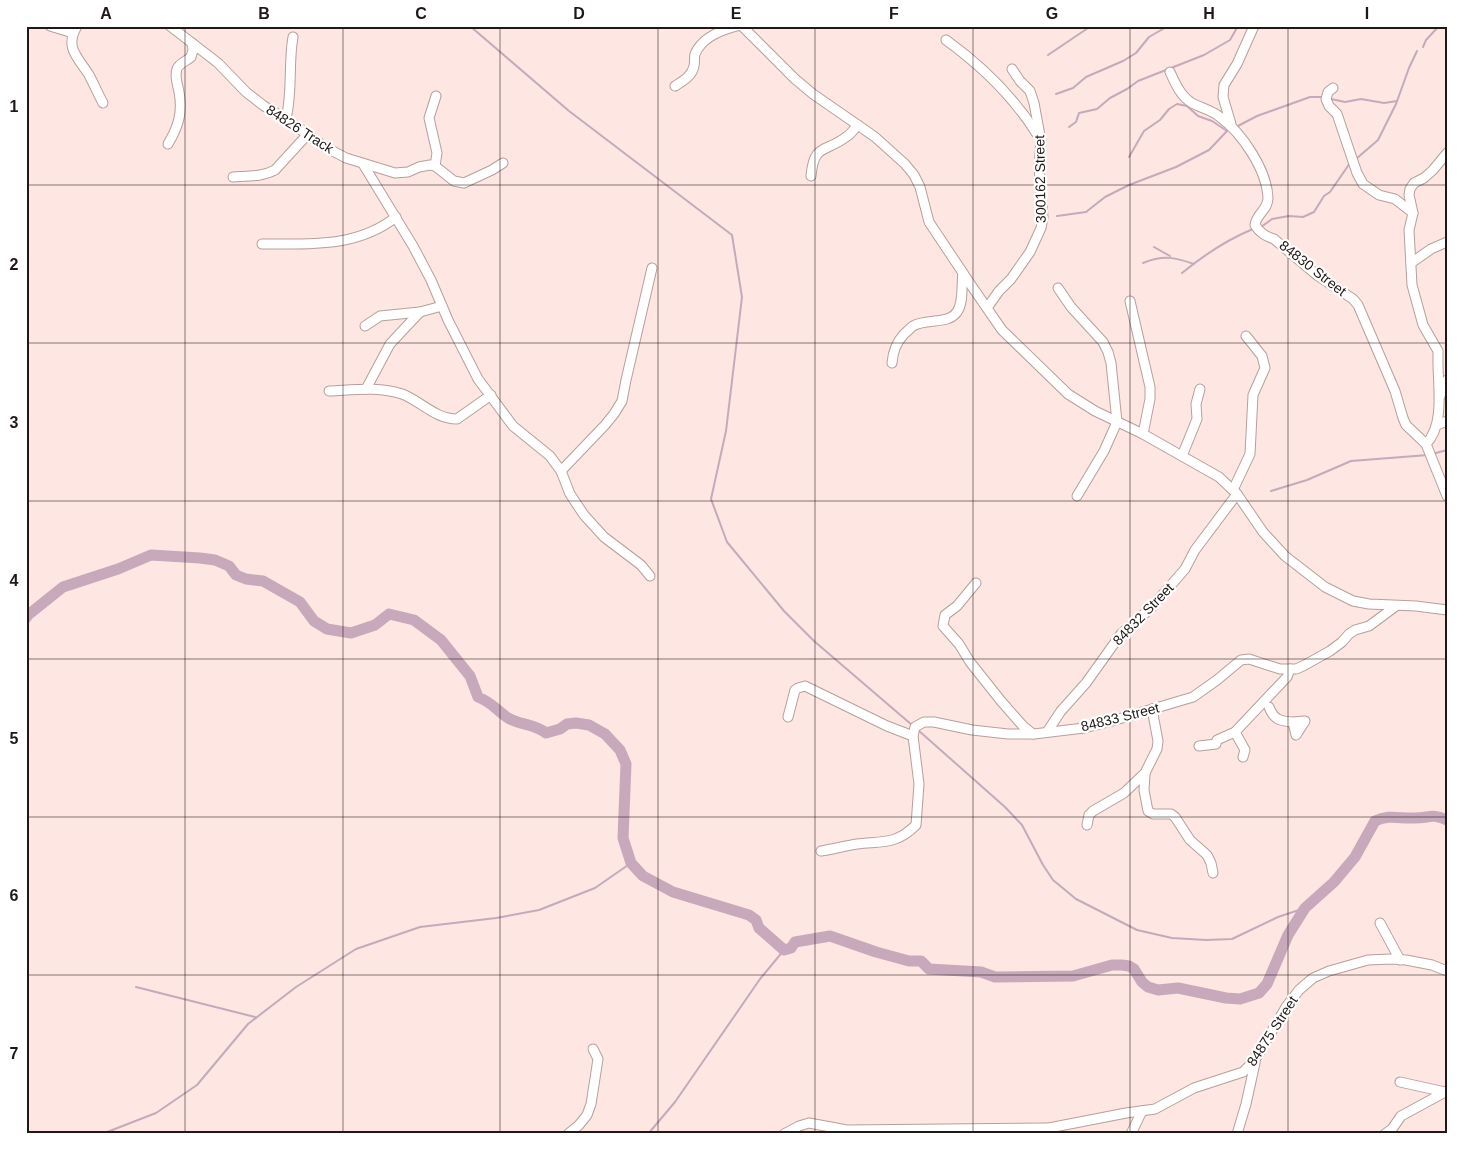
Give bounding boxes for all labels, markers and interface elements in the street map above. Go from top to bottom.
text: A [100,5,112,22]
text: B [258,5,270,22]
text: C [415,5,427,22]
text: D [573,5,585,22]
text: E [731,5,742,22]
text: F [889,5,899,22]
text: G [1046,5,1058,22]
text: H [1203,5,1215,22]
text: I [1365,5,1369,22]
text: 1 [10,98,19,115]
street label: 84826 Track [263,101,337,157]
street label: 300162 Street [1031,135,1049,223]
street label: 84830 Street [1276,237,1350,299]
text: 2 [10,256,19,273]
text: 3 [10,414,19,431]
text: 4 [10,572,19,589]
street label: 84832 Street [1109,580,1177,648]
street label: 84833 Street [1079,700,1161,734]
text: 5 [10,730,19,747]
text: 6 [10,887,19,904]
street label: 84875 Street [1243,993,1301,1069]
text: 7 [10,1045,19,1062]

